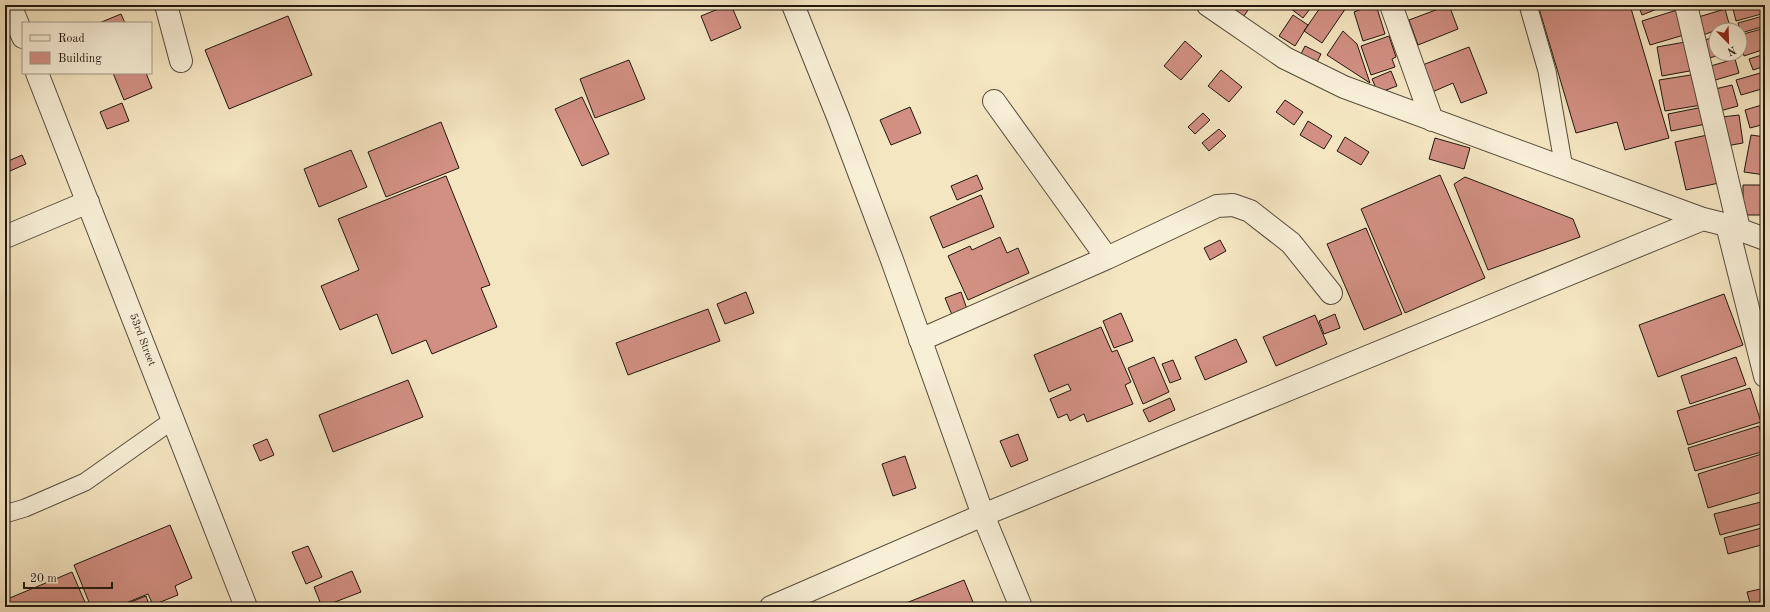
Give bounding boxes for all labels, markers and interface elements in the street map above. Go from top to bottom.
legend [22,22,152,74]
north arrow [1708,22,1748,62]
text: Road [58,33,85,45]
text: N [1725,43,1737,57]
text: Building [58,53,102,65]
street label: 53rd Street [127,312,157,368]
scale bar [24,564,112,590]
text: 20 m [30,573,57,585]

